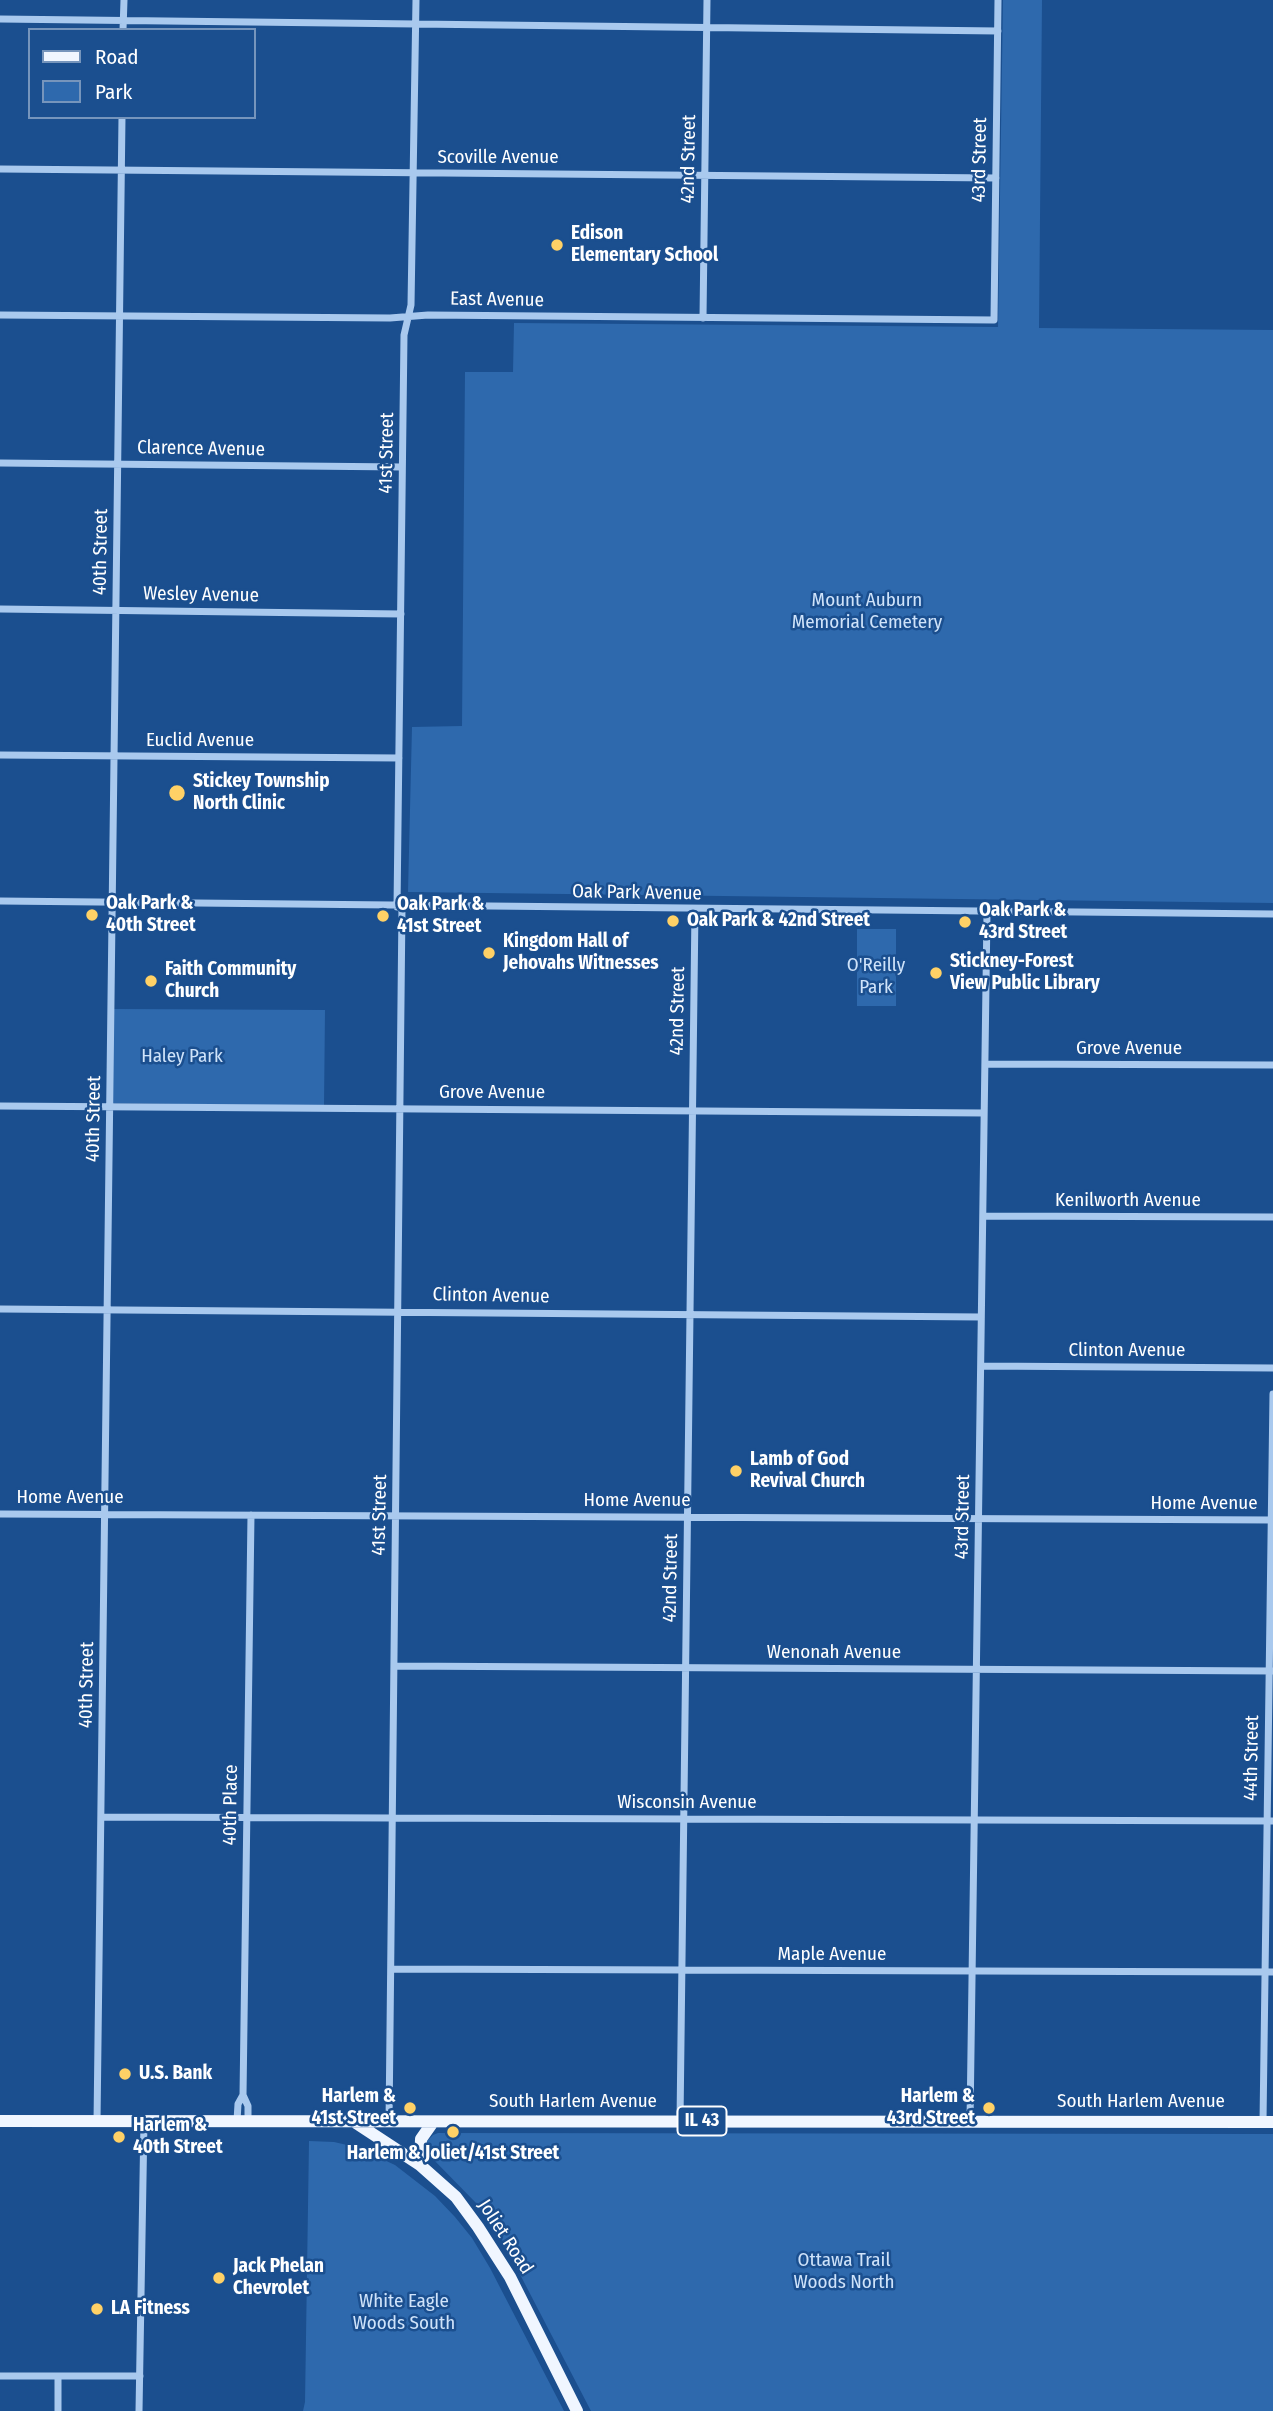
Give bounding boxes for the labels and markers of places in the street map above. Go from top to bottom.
place label: Edison Elementary School [571,223,718,267]
marker: Edison Elementary School [549,237,565,253]
place label: Stickey Township North Clinic [193,771,330,815]
marker: Stickey Township North Clinic [167,783,187,803]
place label: Oak Park & 40th Street [106,893,196,937]
place label: Oak Park & 41st Street [397,894,484,938]
place label: Oak Park & 43rd Street [979,900,1067,944]
marker: Oak Park & 40th Street [84,907,100,923]
marker: Oak Park & 41st Street [375,908,391,924]
place label: Oak Park & 42nd Street [687,910,870,932]
marker: Oak Park & 42nd Street [665,913,681,929]
marker: Oak Park & 43rd Street [957,914,973,930]
place label: Kingdom Hall of Jehovahs Witnesses [503,931,659,975]
marker: Kingdom Hall of Jehovahs Witnesses [481,945,497,961]
place label: Stickney-Forest View Public Library [950,951,1100,995]
place label: Faith Community Church [165,959,296,1003]
marker: Stickney-Forest View Public Library [928,965,944,981]
marker: Faith Community Church [143,973,159,989]
place label: Lamb of God Revival Church [750,1449,865,1493]
marker: Lamb of God Revival Church [728,1463,744,1479]
place label: U.S. Bank [139,2063,212,2085]
marker: U.S. Bank [117,2066,133,2082]
place label: Harlem & 41st Street [312,2086,396,2130]
place label: Harlem & 43rd Street [887,2086,975,2130]
marker: Harlem & 41st Street [402,2100,418,2116]
marker: Harlem & 43rd Street [981,2100,997,2116]
place label: Harlem & 40th Street [133,2115,223,2159]
marker: Harlem & Joliet/41st Street [445,2124,461,2140]
marker: Harlem & 40th Street [111,2129,127,2145]
place label: Harlem & Joliet/41st Street [347,2143,559,2165]
place label: Jack Phelan Chevrolet [233,2256,324,2300]
marker: Jack Phelan Chevrolet [211,2270,227,2286]
place label: LA Fitness [111,2298,190,2320]
marker: LA Fitness [89,2301,105,2317]

